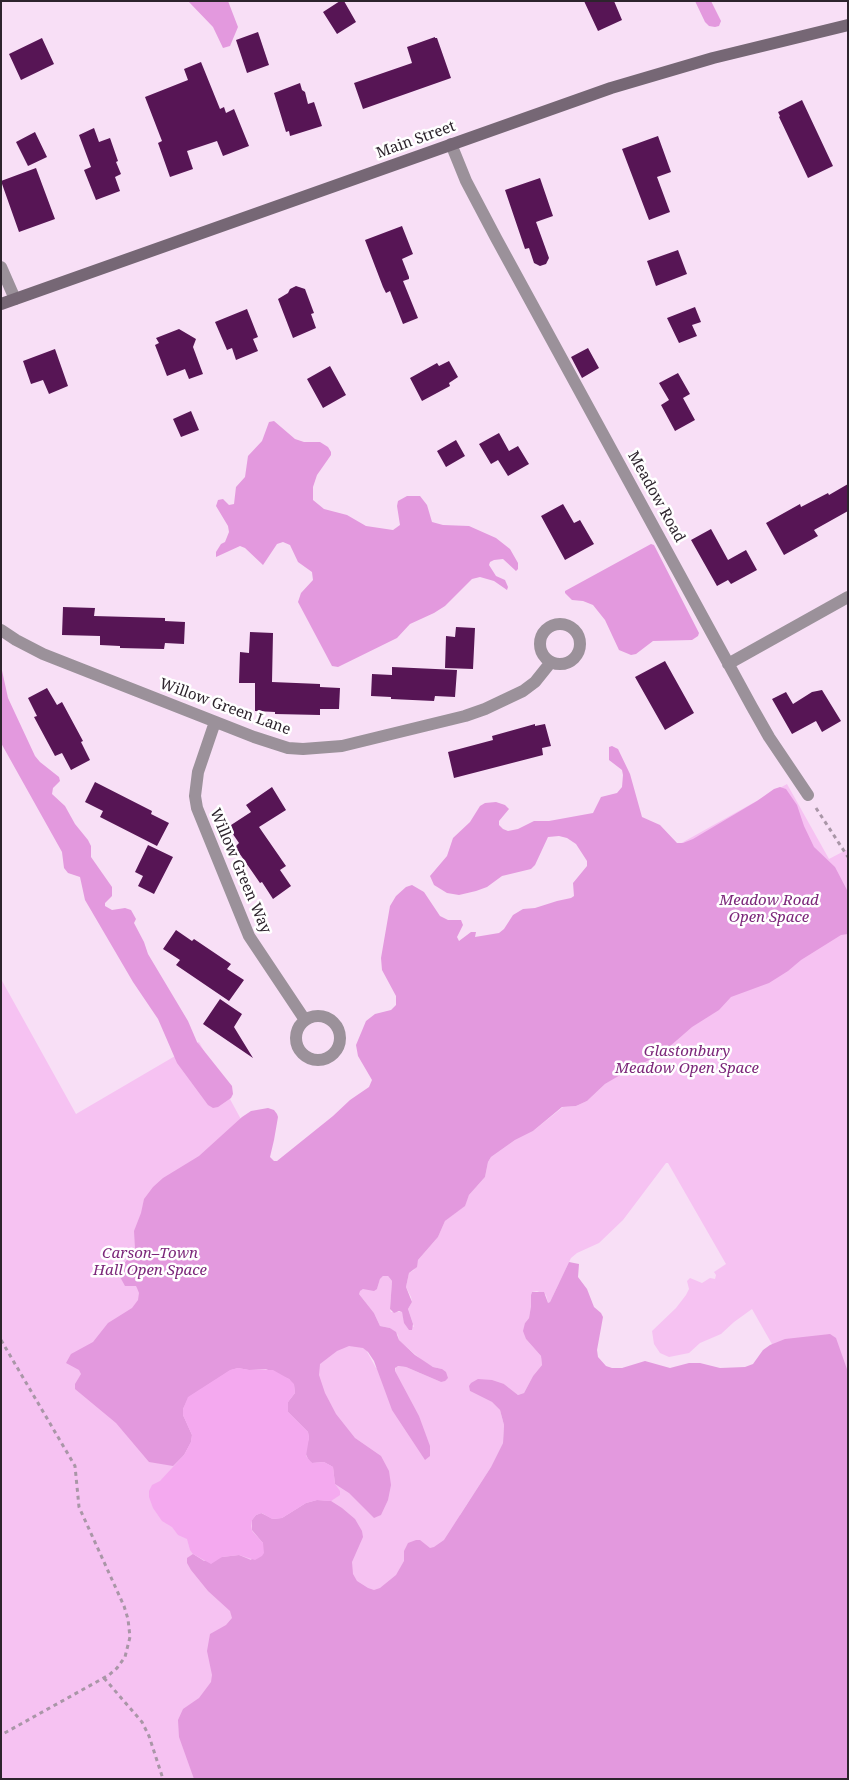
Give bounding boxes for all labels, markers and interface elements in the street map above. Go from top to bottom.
street label: Main Street [374,117,458,163]
street label: Meadow Road [624,448,688,546]
street label: Willow Green Lane [157,675,293,739]
street label: Willow Green Way [206,806,274,936]
park label: Meadow Road Open Space [719,892,819,927]
park label: Glastonbury Meadow Open Space [615,1043,759,1078]
park label: Carson–Town Hall Open Space [93,1245,207,1280]

